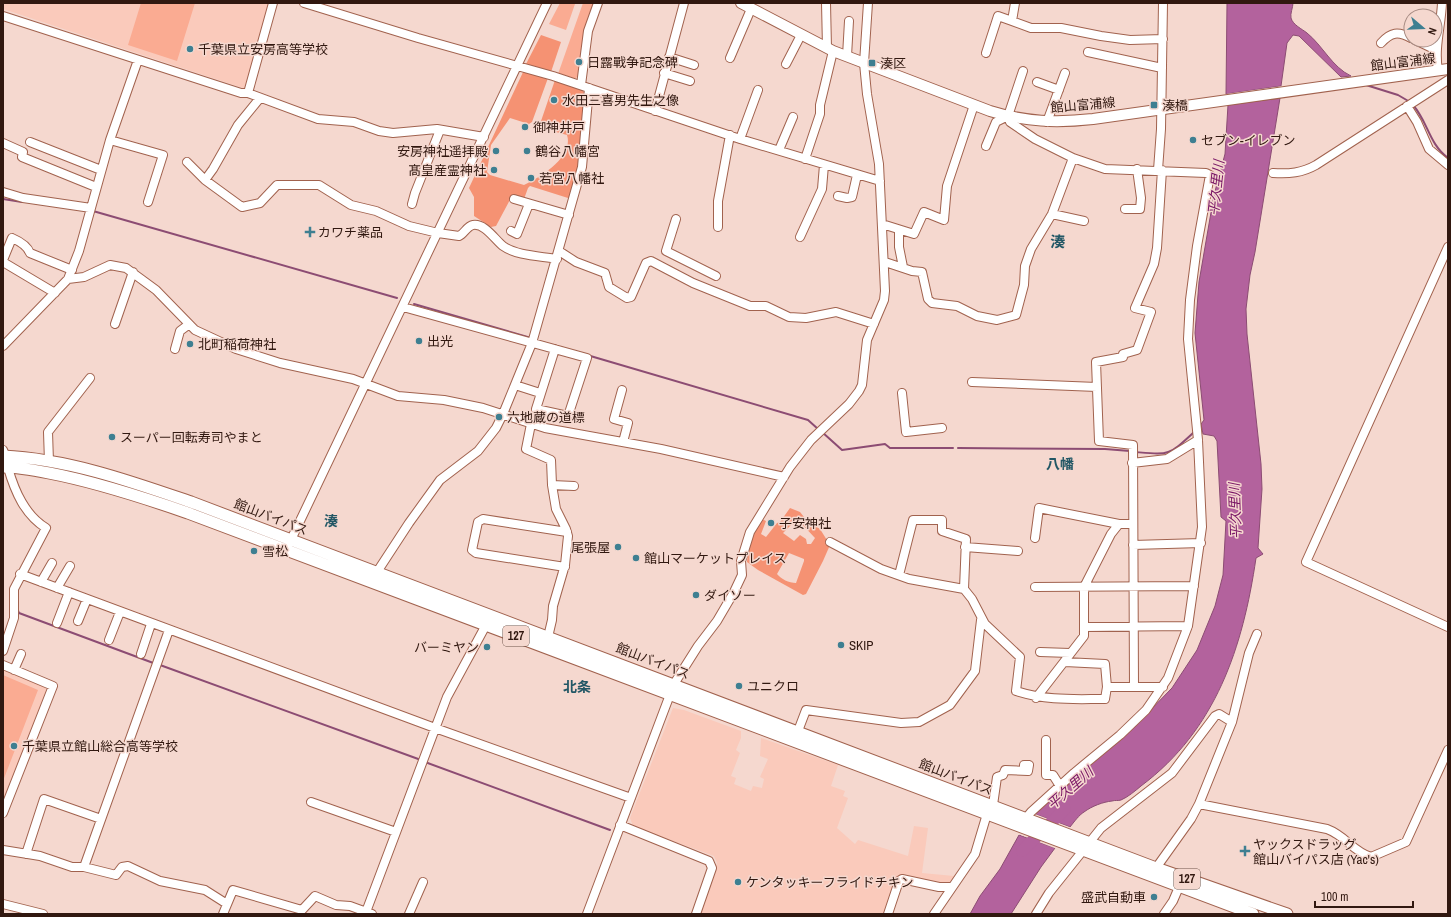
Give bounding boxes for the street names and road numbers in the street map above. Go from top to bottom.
street label: 館山富浦線 [1370,50,1436,74]
street label: 館山富浦線 [1050,94,1116,116]
street label: 館山バイパス [232,495,310,539]
road number: 127 [503,626,529,646]
street label: 館山バイパス [614,639,692,683]
street label: 館山バイパス [917,755,995,799]
road number: 127 [1174,869,1200,889]

